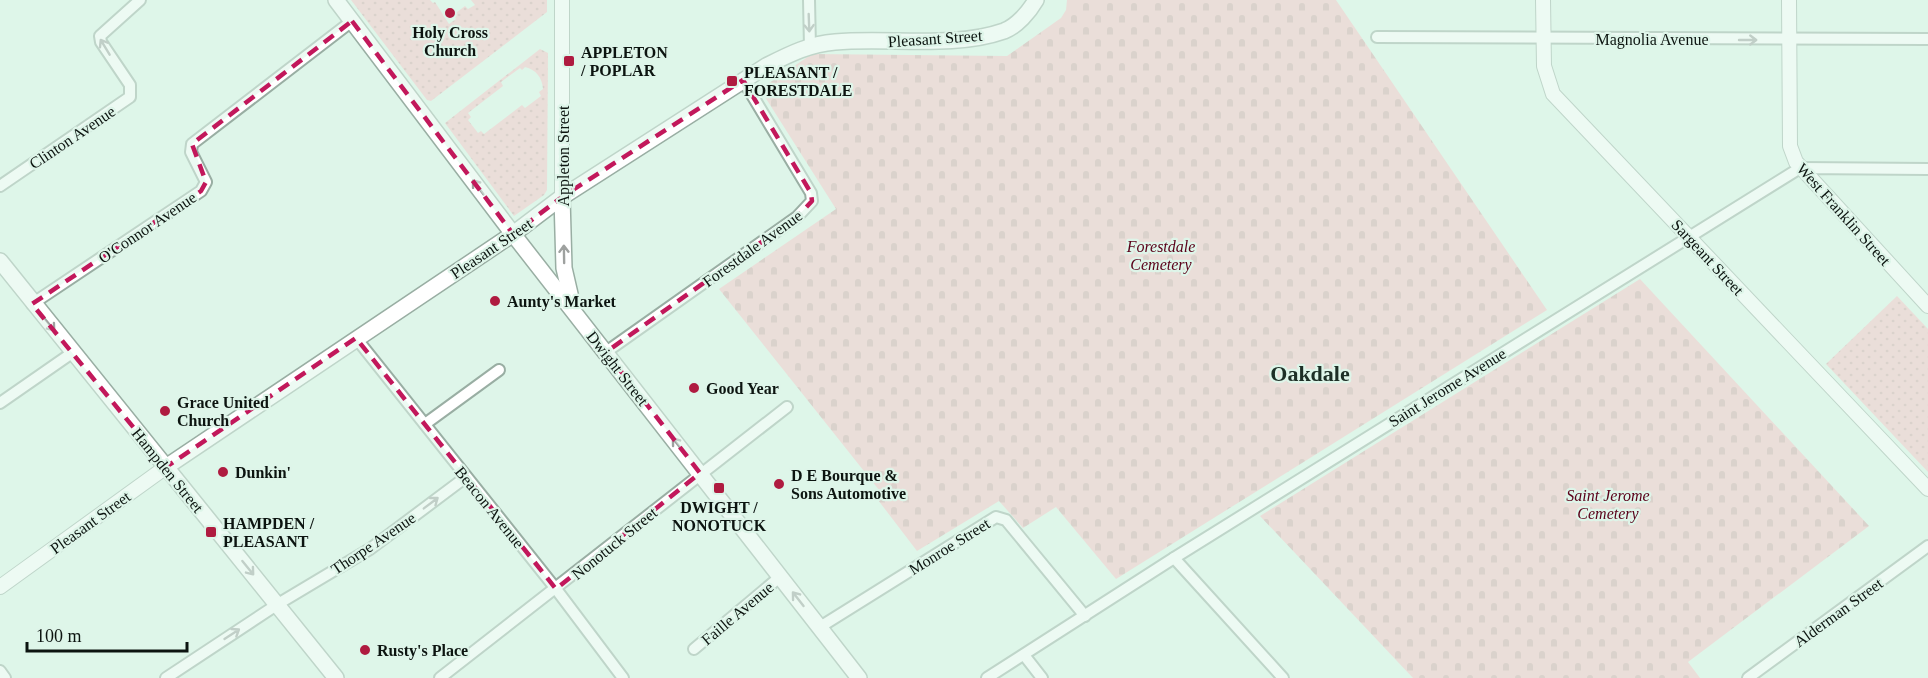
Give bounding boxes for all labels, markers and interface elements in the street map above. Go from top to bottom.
marker: Holy Cross Church [443,6,457,20]
one-way arrow [804,13,815,33]
place label: Holy Cross Church [412,24,488,59]
street label: Pleasant Street [887,27,983,50]
street label: Magnolia Avenue [1595,31,1709,49]
one-way arrow [1738,34,1758,46]
one-way arrow [99,39,111,56]
place label: APPLETON / POPLAR [580,44,668,79]
marker: APPLETON / POPLAR [562,54,576,68]
place label: PLEASANT / FORESTDALE [744,64,852,99]
marker: PLEASANT / FORESTDALE [725,74,739,88]
street label: Clinton Avenue [26,102,118,172]
street label: Appleton Street [555,105,573,206]
street label: West Franklin Street [1793,160,1894,269]
one-way arrow [472,180,484,196]
street label: O'Connor Avenue [95,188,199,266]
street label: Forestdale Avenue [699,207,805,290]
street label: Pleasant Street [447,215,536,282]
street label: Sargeant Street [1668,216,1747,300]
park label: Forestdale Cemetery [1126,238,1195,274]
one-way arrow [558,244,569,264]
place label: Aunty's Market [507,293,617,311]
marker: Aunty's Market [488,294,502,308]
one-way arrow [42,316,55,332]
street label: Dwight Street [583,328,652,410]
street label: Saint Jerome Avenue [1386,345,1509,430]
district label: Oakdale [1270,361,1350,386]
place label: Good Year [706,380,779,397]
marker: Good Year [687,381,701,395]
place label: Grace United Church [177,394,269,429]
marker: Grace United Church [158,404,172,418]
street label: Hampden Street [128,425,207,517]
one-way arrow [671,437,684,453]
street label: Beacon Avenue [452,463,528,551]
place label: Dunkin' [235,464,291,481]
marker: Dunkin' [216,465,230,479]
place label: D E Bourque & Sons Automotive [791,467,906,502]
marker: D E Bourque & Sons Automotive [772,477,786,491]
marker: DWIGHT / NONOTUCK [712,481,726,495]
street label: Pleasant Street [47,487,134,557]
park label: Saint Jerome Cemetery [1566,487,1650,523]
one-way arrow [423,497,439,509]
place label: DWIGHT / NONOTUCK [672,499,767,534]
street label: Nonotuck Street [568,504,661,583]
street label: Thorpe Avenue [328,509,419,579]
place label: HAMPDEN / PLEASANT [223,515,315,550]
street label: Monroe Street [906,515,993,578]
marker: HAMPDEN / PLEASANT [204,525,218,539]
one-way arrow [242,560,255,576]
street label: Alderman Street [1791,574,1886,650]
street label: Faille Avenue [698,579,777,648]
one-way arrow [791,591,804,607]
scale bar [27,615,188,653]
text: 100 m [36,626,82,646]
one-way arrow [223,628,240,640]
place label: Rusty's Place [377,642,468,660]
marker: Rusty's Place [358,643,372,657]

